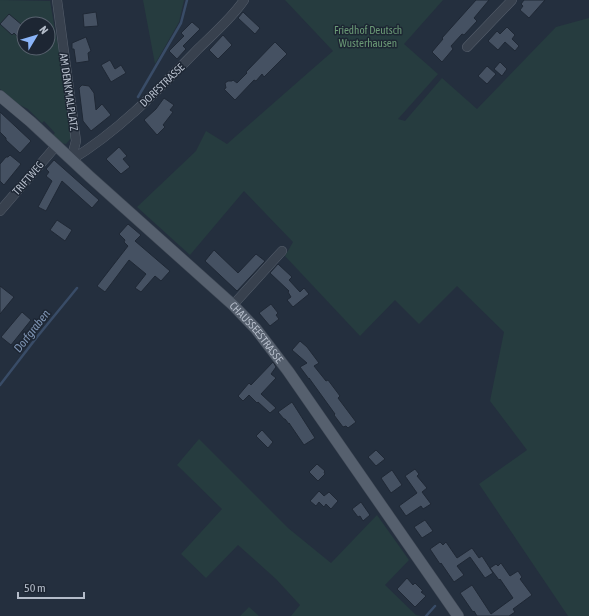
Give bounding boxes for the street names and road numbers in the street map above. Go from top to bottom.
street label: AM DENKMALPLATZ [58,52,80,132]
street label: DORFSTRASSE [137,61,187,109]
street label: TRIFTWEG [10,159,46,197]
street label: CHAUSSEESTRASSE [227,299,286,365]

